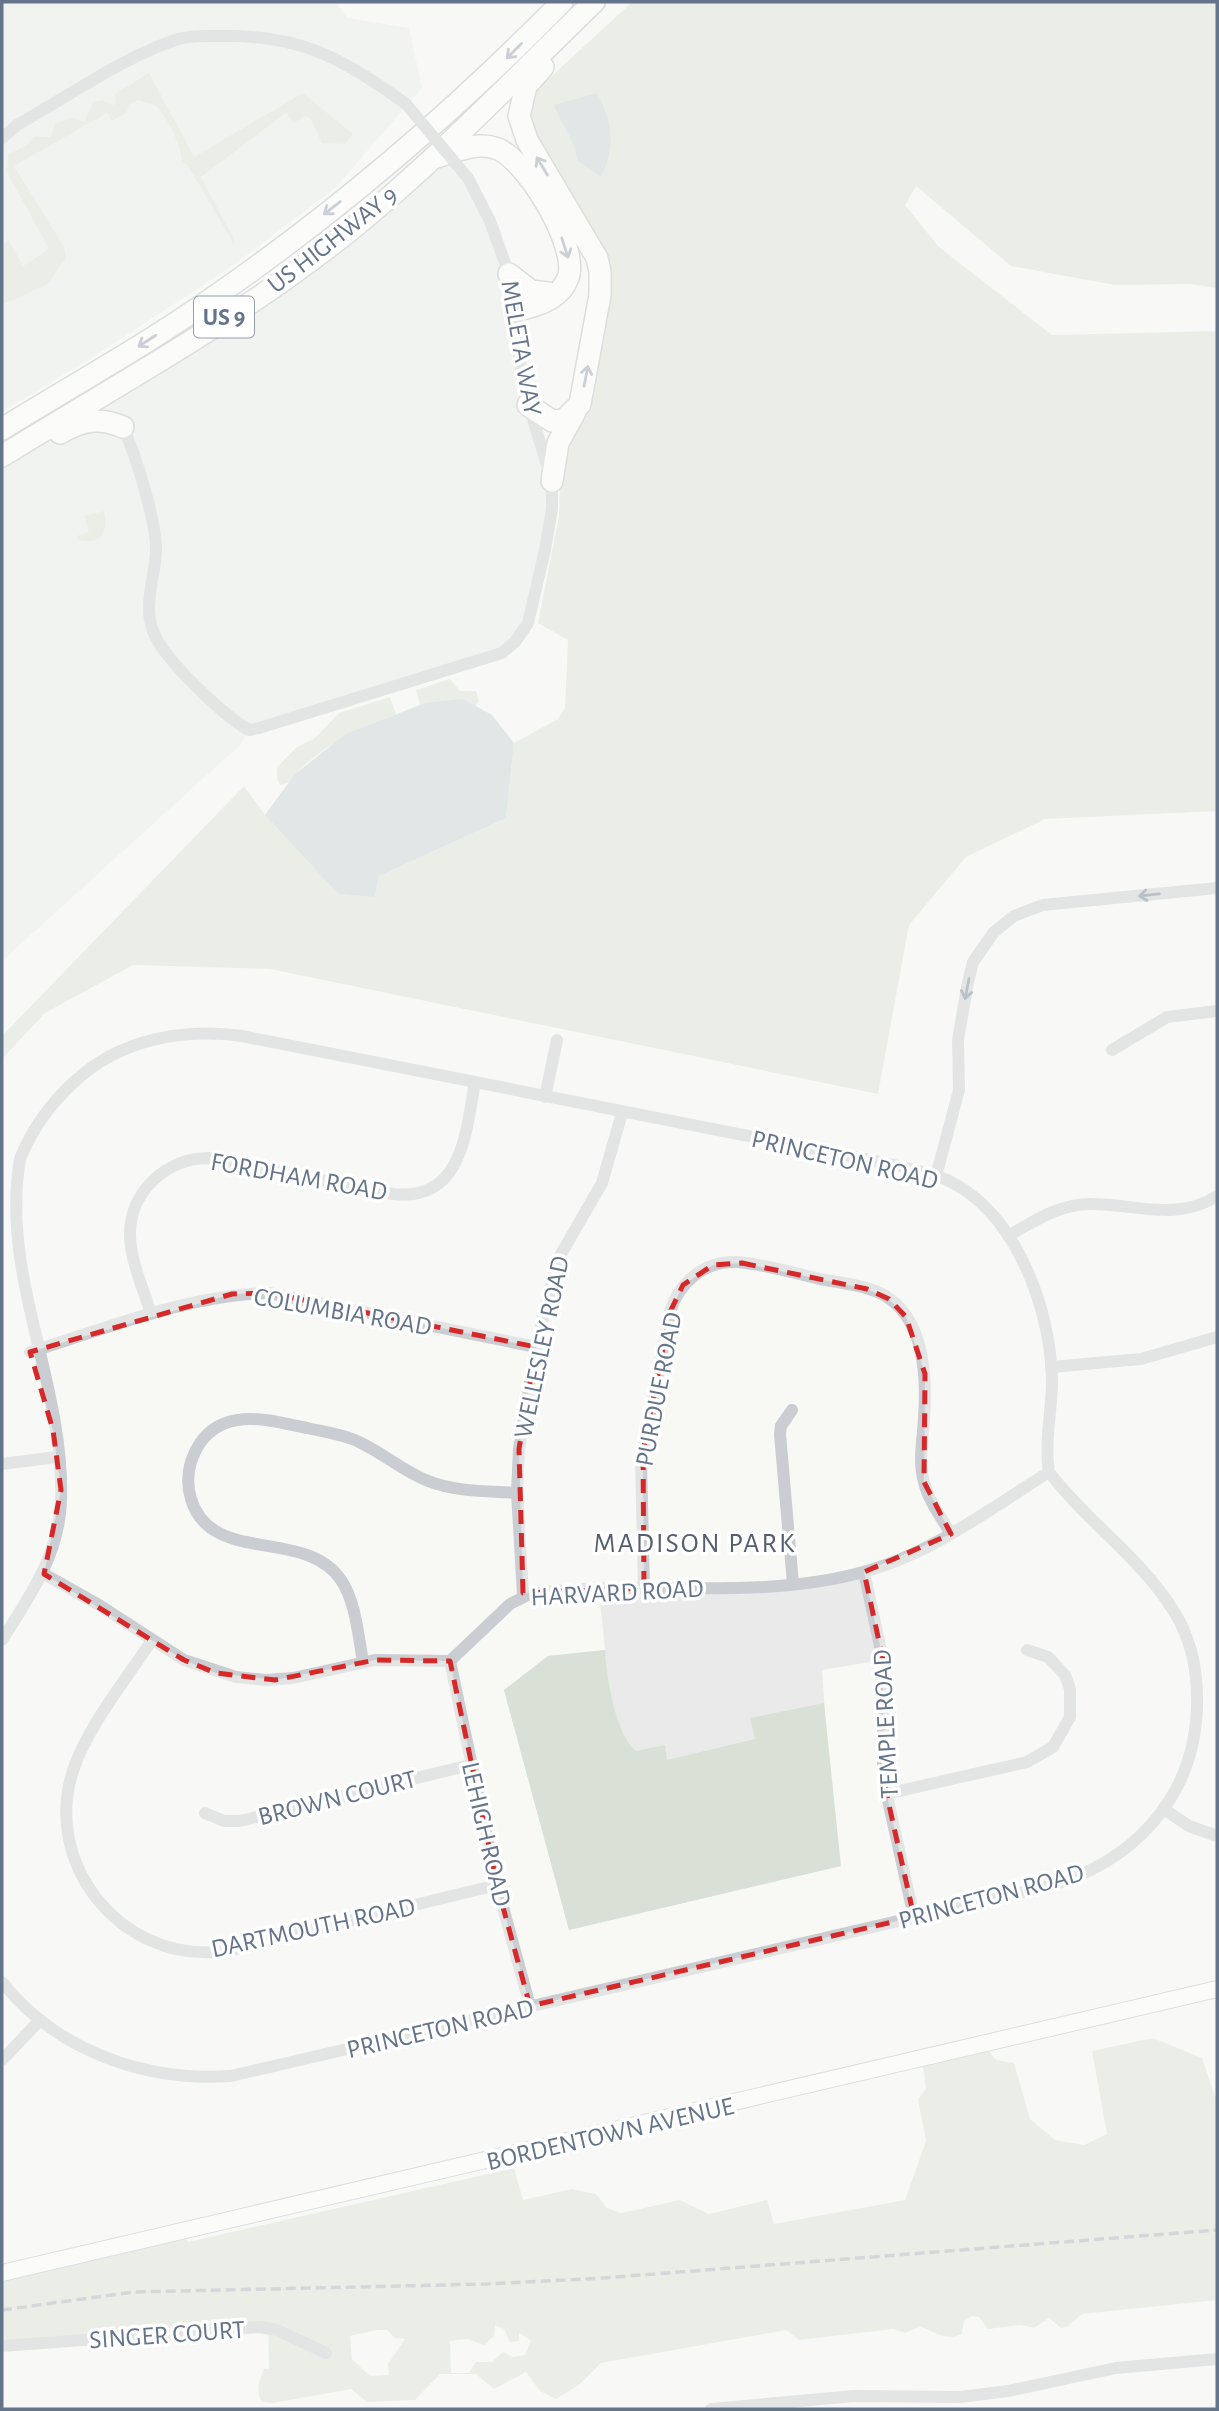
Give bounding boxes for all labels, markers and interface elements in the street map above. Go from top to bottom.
one-way arrow [506,42,523,59]
one-way arrow [535,156,549,176]
street label: US HIGHWAY 9 [263,181,402,298]
one-way arrow [323,201,341,216]
one-way arrow [560,236,572,258]
street label: MELETA WAY [496,278,546,418]
road number: US 9 [194,296,254,338]
one-way arrow [138,333,157,348]
one-way arrow [579,365,593,388]
one-way arrow [1139,888,1161,901]
one-way arrow [959,977,973,1000]
street label: PRINCETON ROAD [749,1126,941,1194]
street label: FORDHAM ROAD [209,1149,389,1205]
street label: WELLESLEY ROAD [510,1254,574,1441]
street label: COLUMBIA ROAD [252,1284,434,1340]
street label: PURDUE ROAD [631,1310,687,1468]
district label: MADISON PARK [594,1530,796,1558]
street label: HARVARD ROAD [530,1575,704,1611]
street label: TEMPLE ROAD [869,1649,903,1799]
street label: LEHIGH ROAD [457,1759,515,1909]
street label: BROWN COURT [256,1766,419,1830]
street label: PRINCETON ROAD [896,1860,1087,1934]
street label: DARTMOUTH ROAD [209,1894,418,1962]
street label: PRINCETON ROAD [344,1995,536,2063]
street label: BORDENTOWN AVENUE [484,2093,736,2175]
street label: SINGER COURT [88,2317,246,2353]

